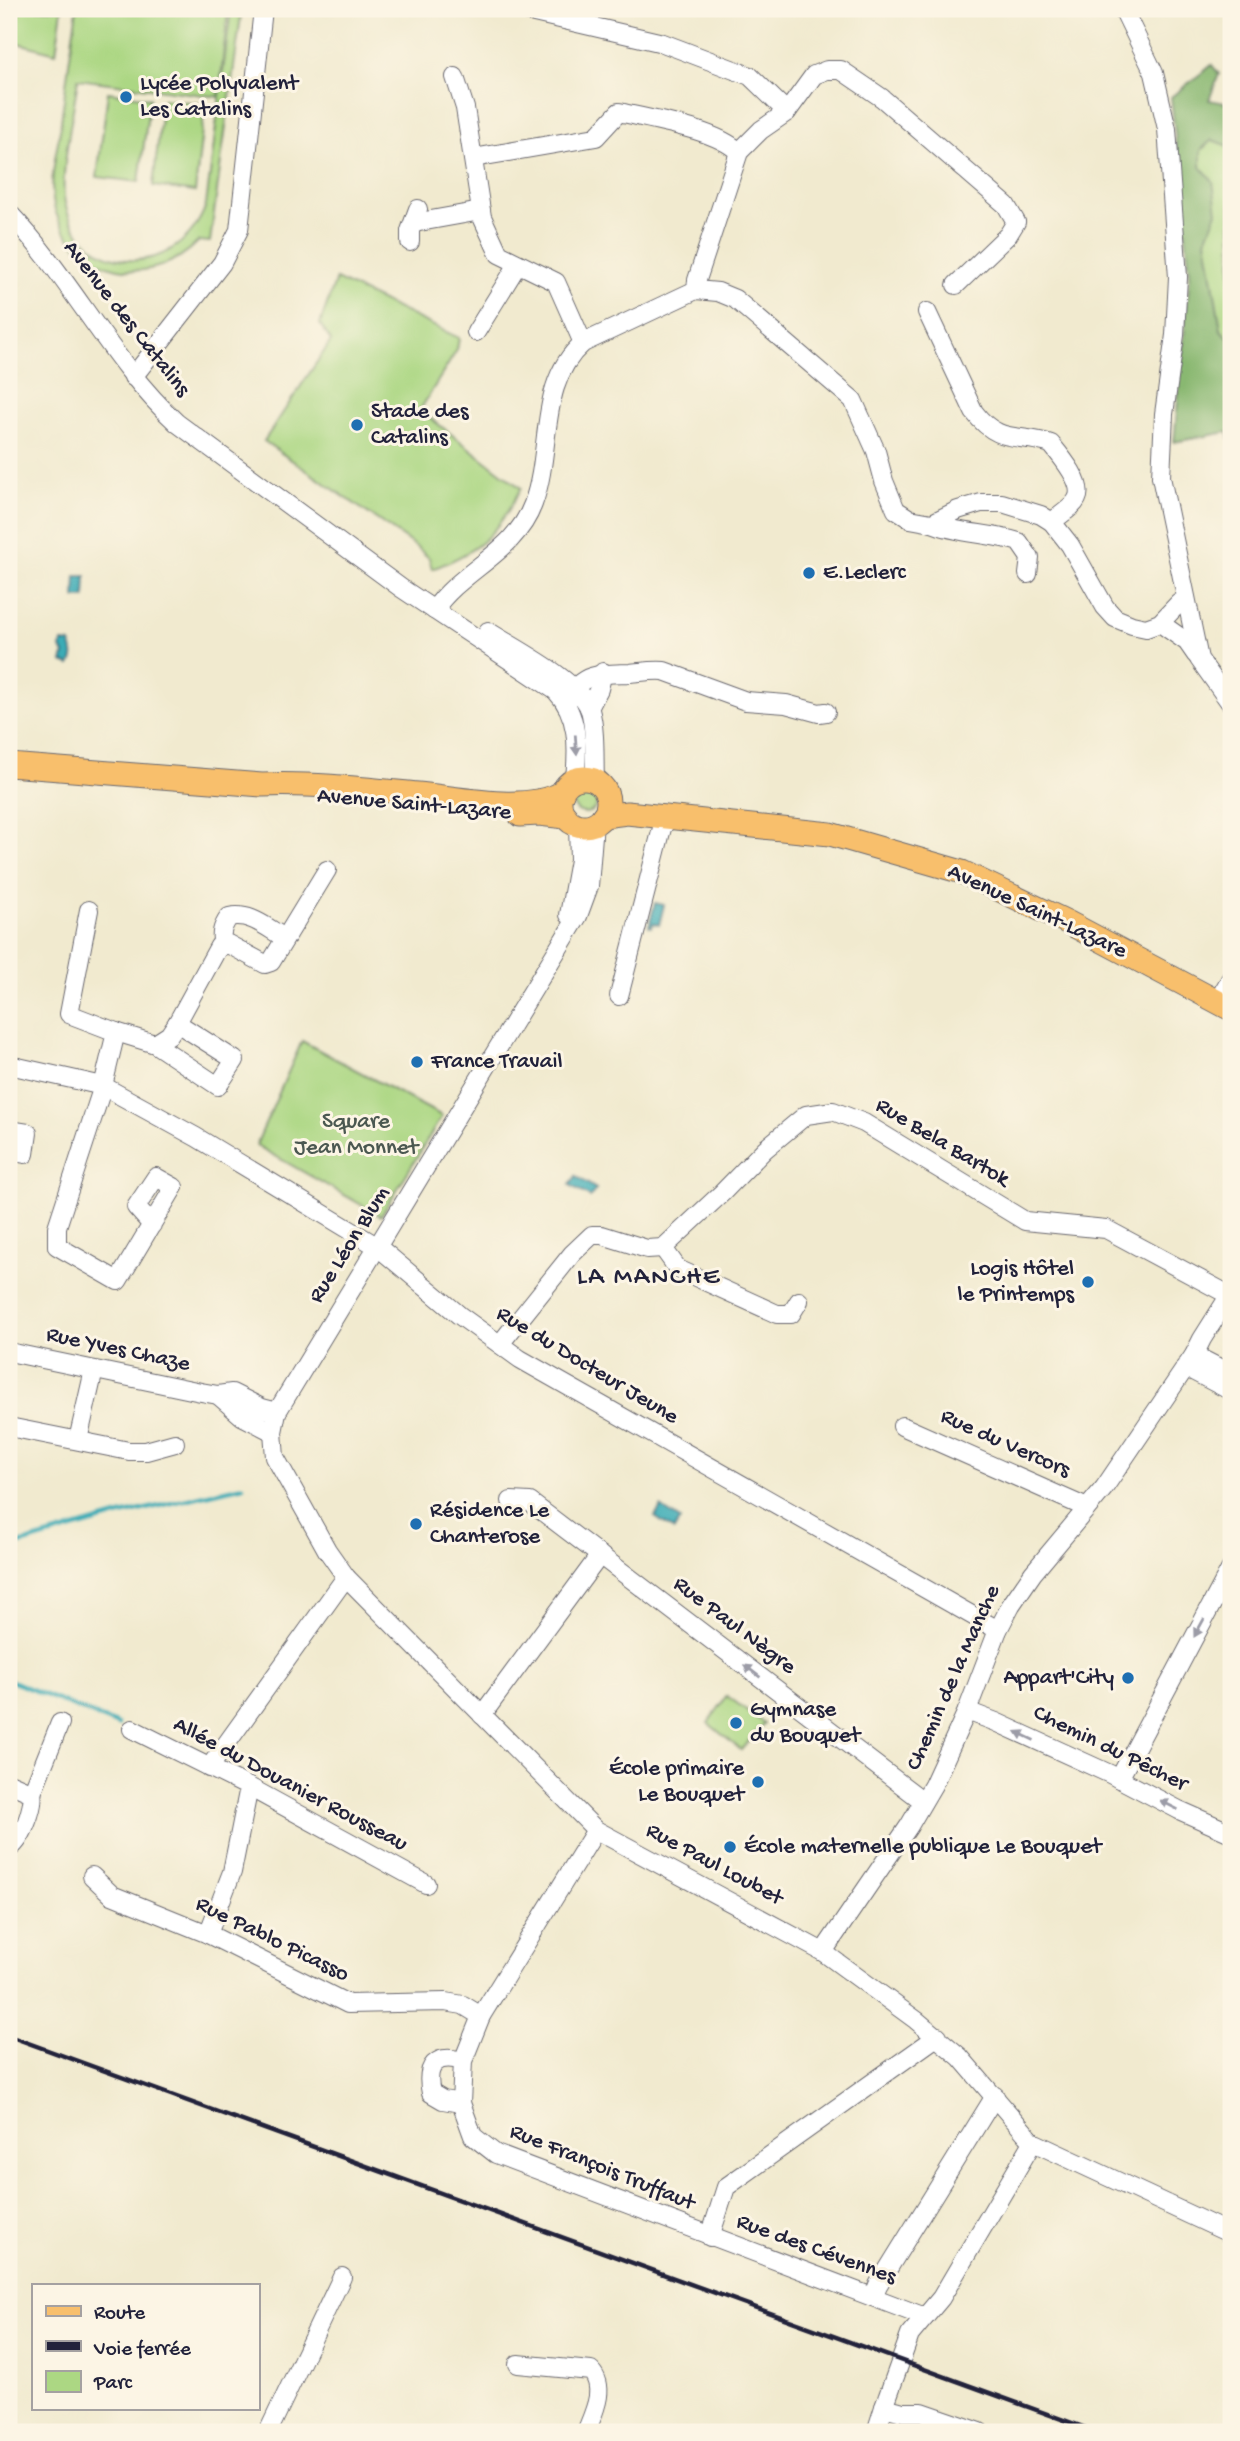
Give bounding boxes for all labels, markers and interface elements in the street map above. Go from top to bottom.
place label: Lycée Polyvalent Les Catalins [140,71,300,124]
marker: Lycée Polyvalent Les Catalins [118,89,134,105]
street label: Avenue des Catalins [57,236,196,403]
place label: Stade des Catalins [371,399,469,452]
marker: Stade des Catalins [349,417,365,433]
place label: E.Leclerc [823,560,907,587]
marker: E.Leclerc [801,565,817,581]
one-way arrow [571,734,582,756]
street label: Avenue Saint-Lazare [316,783,513,827]
street label: Avenue Saint-Lazare [943,859,1132,966]
place label: France Travail [430,1049,562,1076]
marker: France Travail [409,1054,425,1070]
street label: Rue Bela Bartok [870,1092,1016,1195]
park label: Square Jean Monnet [294,1109,420,1162]
street label: Rue Léon Blum [303,1182,397,1308]
place label: Logis Hôtel le Printemps [957,1256,1075,1309]
district label: LA MANCHE [577,1263,721,1294]
marker: Logis Hôtel le Printemps [1080,1274,1096,1290]
street label: Rue du Docteur Jeune [491,1301,684,1432]
street label: Rue Yves Chaze [44,1322,193,1379]
street label: Rue du Vercors [936,1403,1074,1485]
place label: Résidence Le Chanterose [430,1498,550,1551]
marker: Résidence Le Chanterose [408,1516,424,1532]
street label: Rue Paul Nègre [667,1571,802,1682]
street label: Chemin de la Manche [901,1580,1007,1775]
one-way arrow [1193,1618,1205,1638]
one-way arrow [743,1664,761,1678]
place label: Appart'City [1003,1665,1114,1692]
marker: Appart'City [1120,1670,1136,1686]
place label: Gymnase du Bouquet [750,1697,862,1750]
street label: Chemin du Pêcher [1028,1700,1193,1799]
street label: Allée du Douanier Rousseau [168,1712,412,1858]
marker: Gymnase du Bouquet [728,1715,744,1731]
one-way arrow [1015,1730,1035,1742]
place label: École primaire Le Bouquet [609,1756,746,1809]
marker: École primaire Le Bouquet [750,1774,766,1790]
one-way arrow [1159,1799,1179,1810]
street label: Rue Paul Loubet [641,1818,789,1913]
place label: École maternelle publique Le Bouquet [744,1834,1103,1861]
marker: École maternelle publique Le Bouquet [722,1839,738,1855]
street label: Rue Pablo Picasso [191,1891,353,1989]
street label: Rue François Truffaut [505,2119,700,2218]
street label: Rue des Cévennes [732,2209,900,2292]
legend [32,2284,259,2410]
text: Route [94,2302,146,2327]
text: Voie ferrée [93,2338,192,2363]
text: Parc [93,2372,133,2397]

